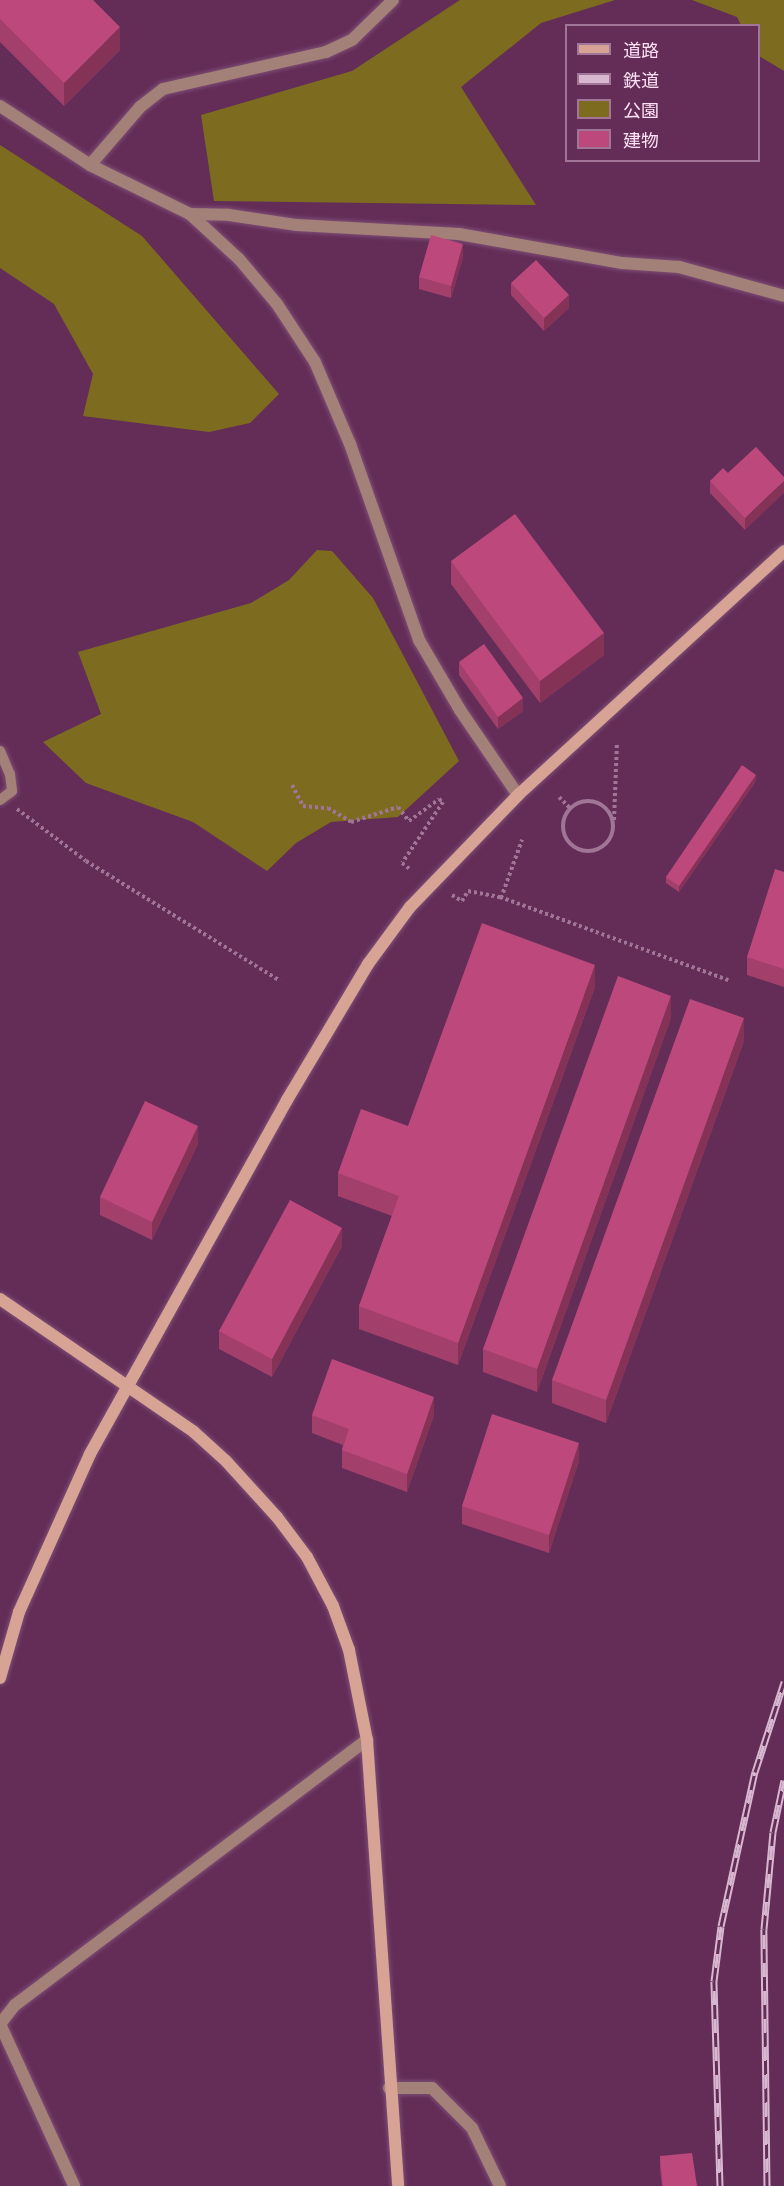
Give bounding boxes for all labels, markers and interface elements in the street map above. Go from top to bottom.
legend [565,24,760,162]
text: 道路 [623,40,659,62]
text: 鉄道 [623,70,659,92]
text: 公園 [623,100,659,122]
text: 建物 [623,130,659,152]

